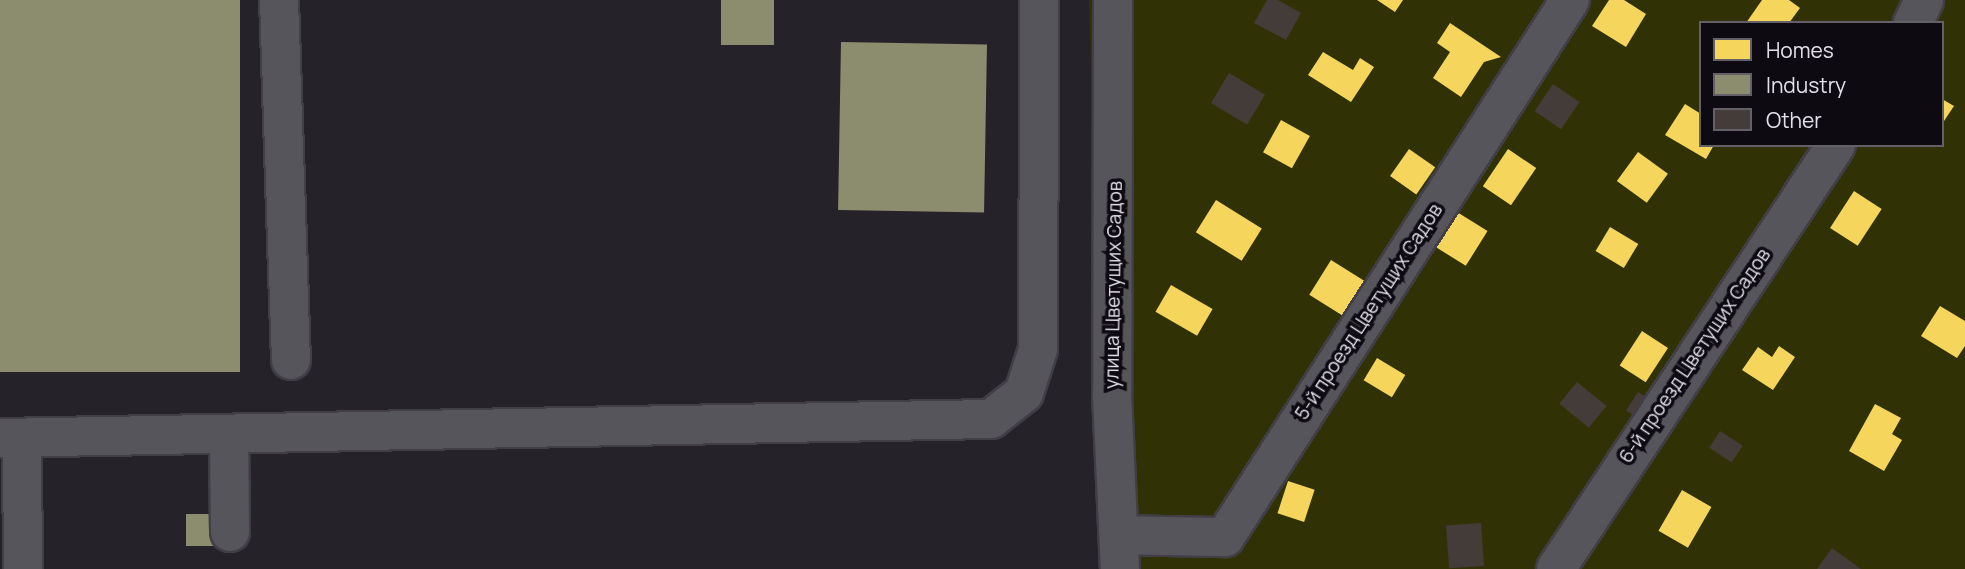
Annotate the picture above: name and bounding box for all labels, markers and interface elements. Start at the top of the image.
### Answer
legend [1699,21,1944,147]
text: Homes [1766,36,1834,64]
text: Industry [1766,71,1846,99]
text: Other [1766,106,1822,134]
street label: улица Цветущих Садов [1101,181,1127,389]
street label: 5-й проезд Цветущих Садов [1291,200,1447,424]
street label: 6-й проезд Цветущих Садов [1615,244,1775,468]

